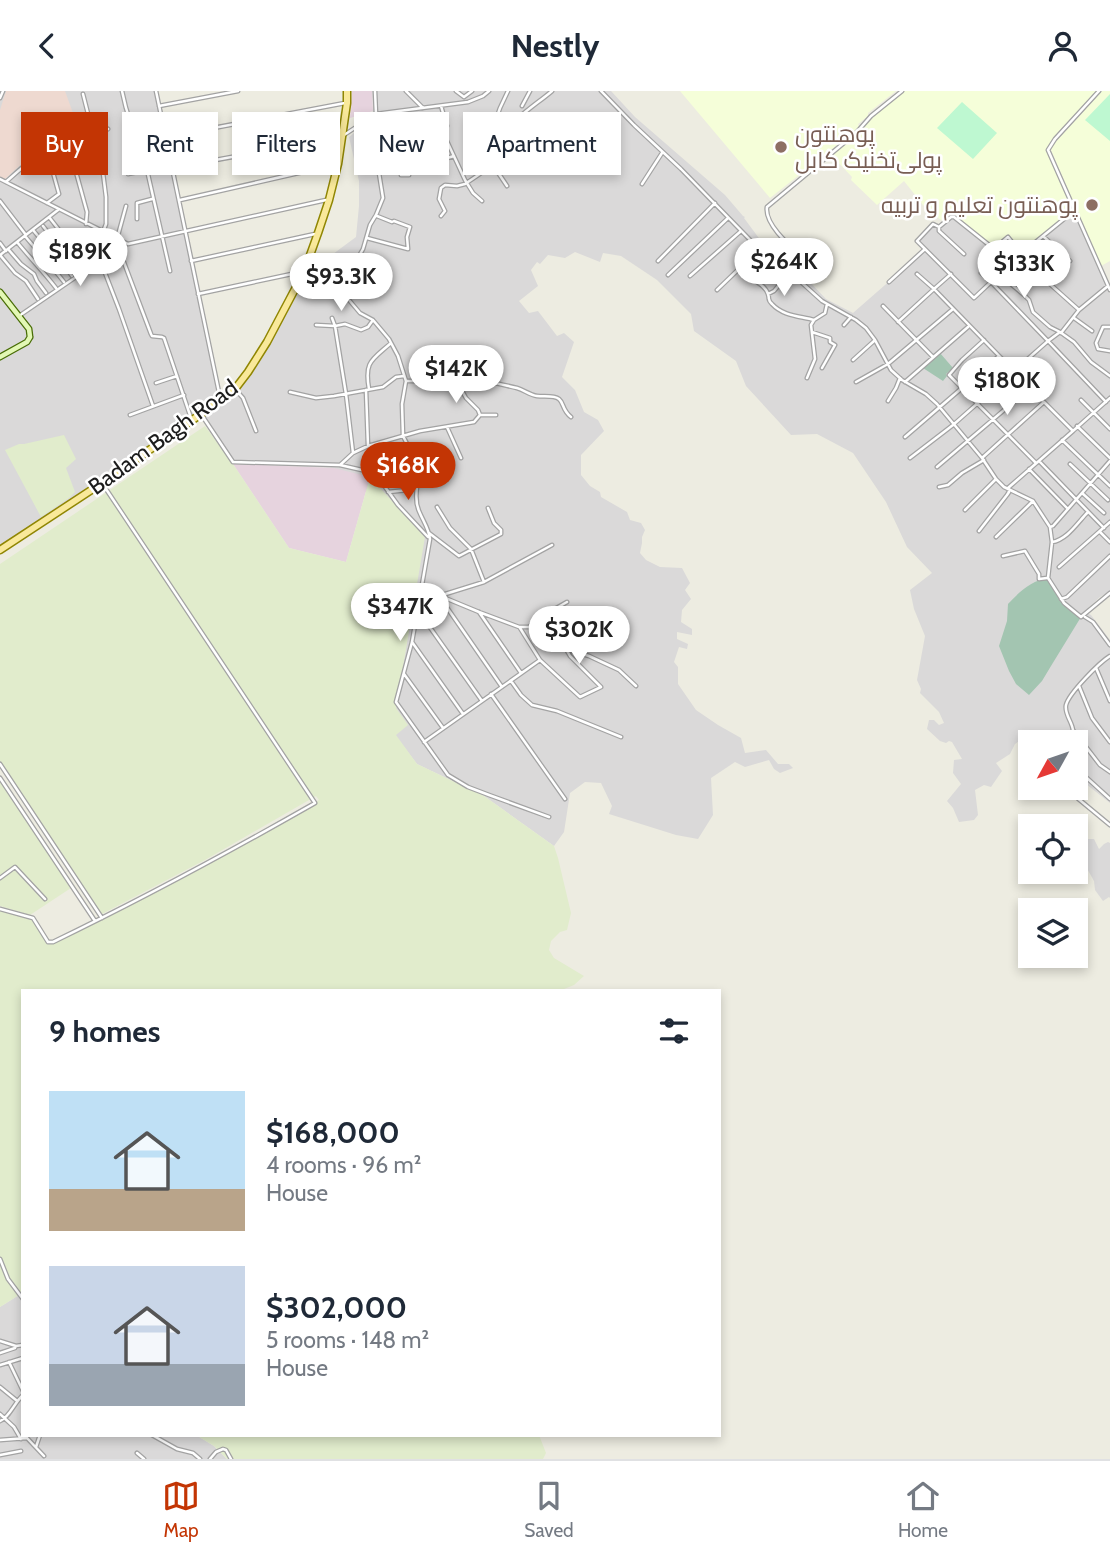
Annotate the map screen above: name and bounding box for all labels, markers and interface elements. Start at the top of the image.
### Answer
text: Nestly [511,26,599,65]
icon: back [28,27,66,65]
icon: person [1044,27,1082,65]
chip: Buy [21,112,108,175]
chip: Rent [122,112,218,175]
chip: Filters [232,112,340,175]
chip: New [354,112,449,175]
chip: Apartment [463,112,621,175]
place label: پوهنتون پولی‌تخنیک کابل [795,120,942,175]
marker: پوهنتون پولی‌تخنیک کابل [773,139,789,155]
place label: پوهنتون تعلیم و تربیه [881,191,1078,221]
marker: پوهنتون تعلیم و تربیه [1084,197,1100,213]
pin: $189K [31,229,129,288]
text: $189K [48,237,112,265]
pin: $264K [735,239,833,298]
pin: $133K [975,241,1073,300]
text: $264K [750,247,818,275]
text: $133K [993,249,1055,277]
pin: $93.3K [284,253,398,313]
text: $93.3K [306,262,376,290]
pin: $142K [407,345,505,405]
text: $142K [425,354,487,382]
pin: $180K [958,357,1056,417]
text: $180K [974,366,1040,394]
street label: Badam Bagh Road [83,373,243,501]
pin: $168K [359,443,457,502]
text: $168K [376,451,440,479]
pin: $347K [351,583,449,643]
text: $347K [367,592,433,620]
pin: $302K [530,607,628,666]
text: $302K [545,615,613,643]
north arrow [1018,730,1088,800]
map controls [1018,730,1088,968]
button: locate [1018,814,1088,884]
button: layers [1018,898,1088,968]
icon: filters [655,1012,693,1050]
text: 9 homes [49,1013,160,1050]
text: $168,000 [266,1114,400,1151]
icon: home [105,1119,189,1203]
text: 4 rooms · 96 m² [266,1151,421,1179]
text: House [266,1179,328,1207]
text: $302,000 [266,1289,407,1326]
icon: home [105,1294,189,1378]
text: 5 rooms · 148 m² [266,1326,429,1354]
text: House [266,1354,328,1382]
tab: Map [162,1477,200,1542]
tab: Saved [524,1477,574,1542]
tab: Home [898,1477,948,1542]

